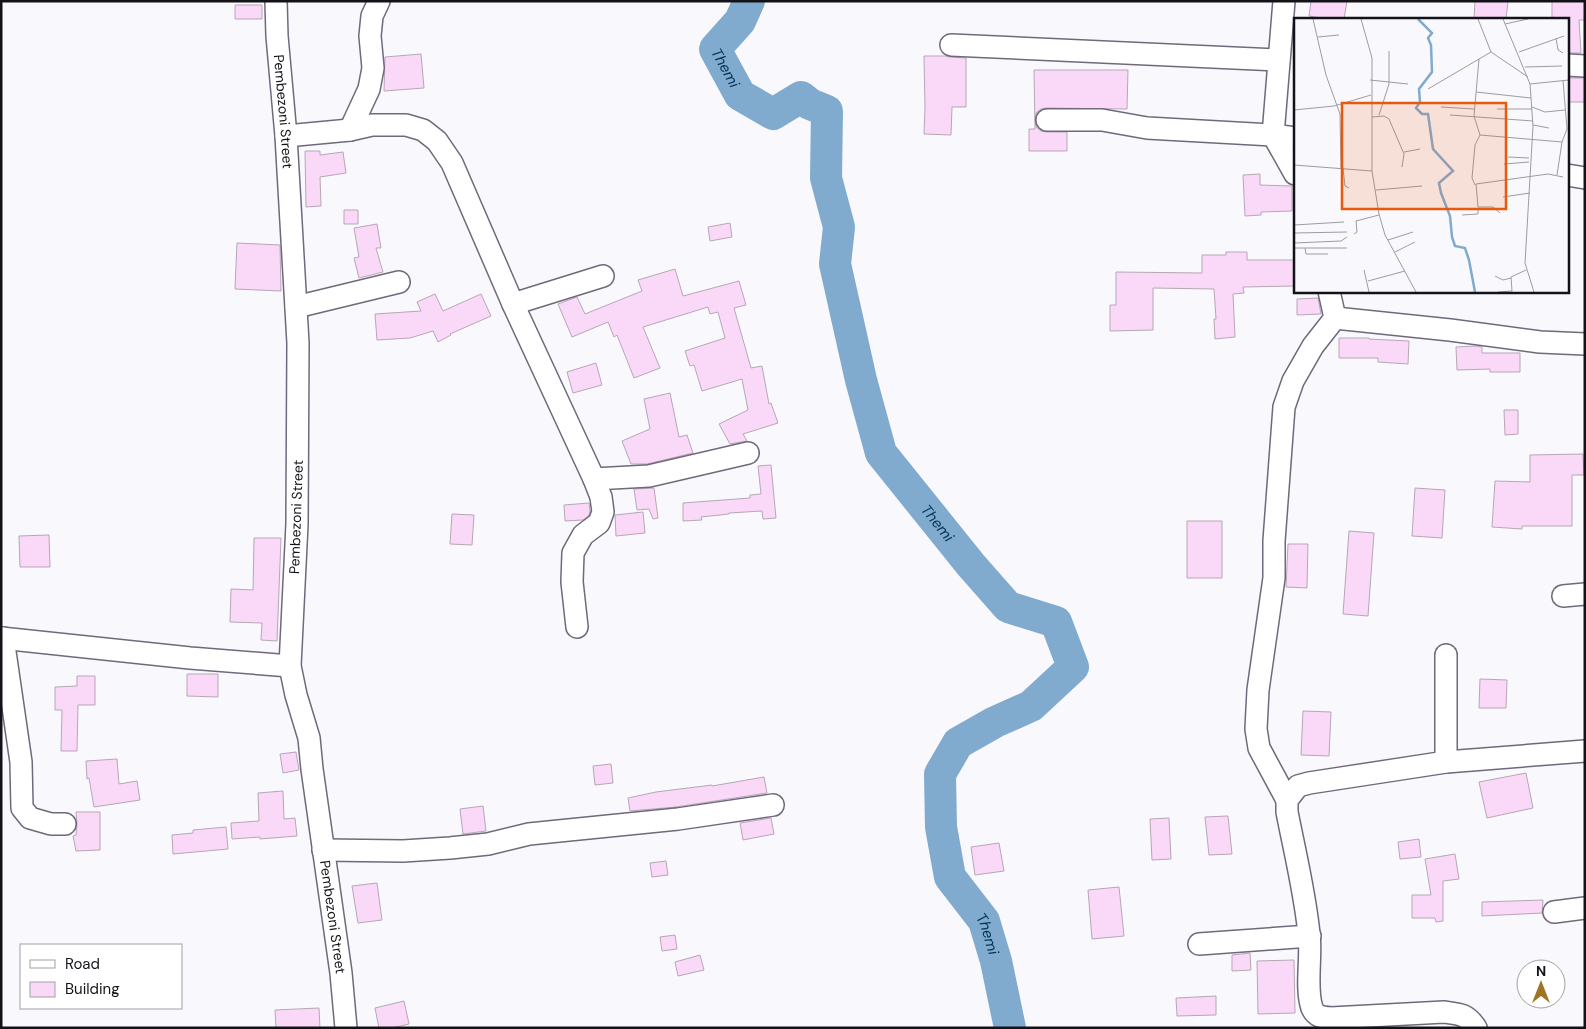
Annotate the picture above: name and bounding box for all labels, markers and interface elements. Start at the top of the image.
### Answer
inset map [1294,18,1568,292]
water label: Themi [706,44,744,92]
street label: Pembezoni Street [270,54,297,169]
street label: Pembezoni Street [285,460,307,574]
water label: Themi [916,500,959,546]
street label: Pembezoni Street [316,859,350,975]
water label: Themi [971,909,1004,958]
legend [20,944,182,1009]
text: Road [65,954,100,974]
north arrow [1516,959,1566,1009]
text: N [1536,962,1546,980]
text: Building [65,979,120,999]

